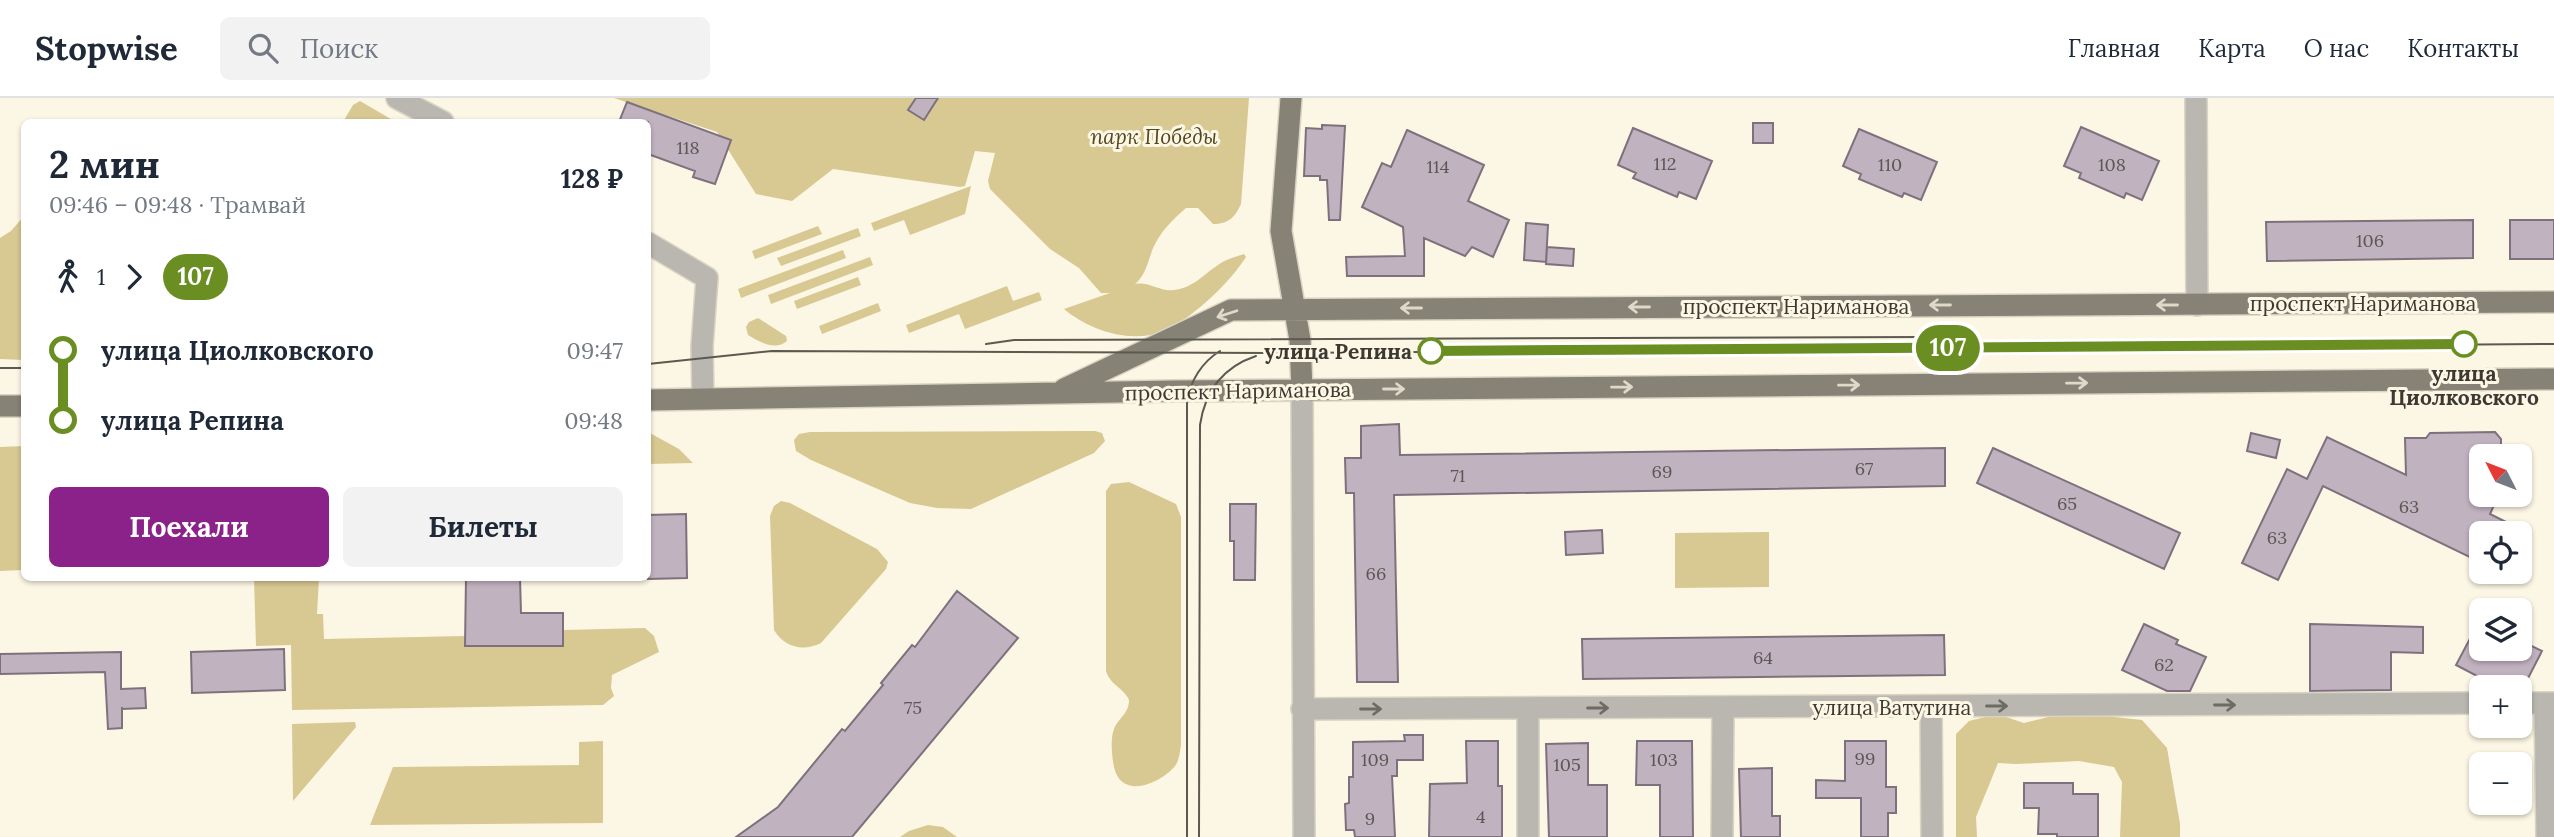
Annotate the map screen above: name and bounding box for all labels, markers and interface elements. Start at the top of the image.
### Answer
search box [220,17,710,80]
text: Stopwise [35,27,178,69]
icon: search [244,29,282,67]
text: Поиск [300,32,378,65]
text: Главная [2068,33,2160,64]
text: Карта [2198,33,2266,64]
text: О нас [2304,33,2369,64]
text: Контакты [2407,33,2519,64]
park label: парк Победы [1090,123,1218,150]
house number: 118 [676,136,700,159]
text: 2 мин [49,140,160,188]
house number: 112 [1654,152,1676,175]
house number: 110 [1878,153,1902,176]
house number: 108 [2098,153,2126,176]
house number: 114 [1427,155,1450,178]
text: 128 ₽ [561,162,623,195]
text: 09:46 – 09:48 · Трамвай [49,190,306,219]
house number: 106 [2356,229,2384,252]
icon: walk [49,258,87,296]
icon: forward [115,258,153,296]
text: 107 [177,261,214,292]
text: 1 [97,262,105,291]
street label: проспект Нариманова [2250,290,2476,317]
street label: проспект Нариманова [1683,293,1909,320]
one-way arrow [1929,298,1952,312]
one-way arrow [2156,298,2179,312]
one-way arrow [1628,300,1651,314]
one-way arrow [1400,301,1423,315]
one-way arrow [1217,308,1239,321]
line badge: 107 [1908,325,1988,371]
marker: улица Циолковского [2451,331,2477,357]
text: 107 [1930,332,1966,363]
text: улица Циолковского [101,334,374,367]
text: 09:47 [567,336,623,365]
place label: улица Репина [1264,338,1412,365]
marker: улица Репина [1418,338,1444,364]
place label: улица Циолковского [2389,360,2539,411]
street label: проспект Нариманова [1124,376,1352,406]
one-way arrow [2065,376,2088,390]
one-way arrow [1838,378,1861,392]
one-way arrow [1610,381,1633,394]
one-way arrow [1383,383,1406,396]
text: улица Репина [101,404,284,437]
text: 09:48 [564,406,623,435]
north arrow [2469,444,2532,508]
map controls [2469,444,2532,815]
house number: 67 [1855,457,1873,480]
house number: 69 [1652,460,1672,483]
house number: 71 [1451,464,1465,487]
button: Поехали [49,487,329,567]
button: Билеты [343,487,623,567]
house number: 65 [2057,492,2077,515]
house number: 63 [2399,495,2419,518]
button: locate [2469,521,2532,584]
house number: 63 [2267,526,2287,549]
house number: 66 [1366,562,1386,585]
button: layers [2469,598,2532,661]
house number: 64 [1753,646,1773,669]
house number: 62 [2154,653,2174,676]
button: + [2469,675,2532,738]
street label: улица Ватутина [1813,694,1972,721]
house number: 75 [904,696,922,719]
one-way arrow [2213,698,2236,712]
one-way arrow [1985,699,2008,713]
one-way arrow [1586,701,1609,715]
one-way arrow [1359,702,1382,716]
house number: 99 [1855,747,1875,770]
house number: 109 [1361,748,1389,771]
house number: 103 [1650,748,1678,771]
button: − [2469,752,2532,815]
house number: 105 [1553,753,1581,776]
house number: 4 [1476,805,1486,828]
house number: 9 [1365,807,1375,830]

